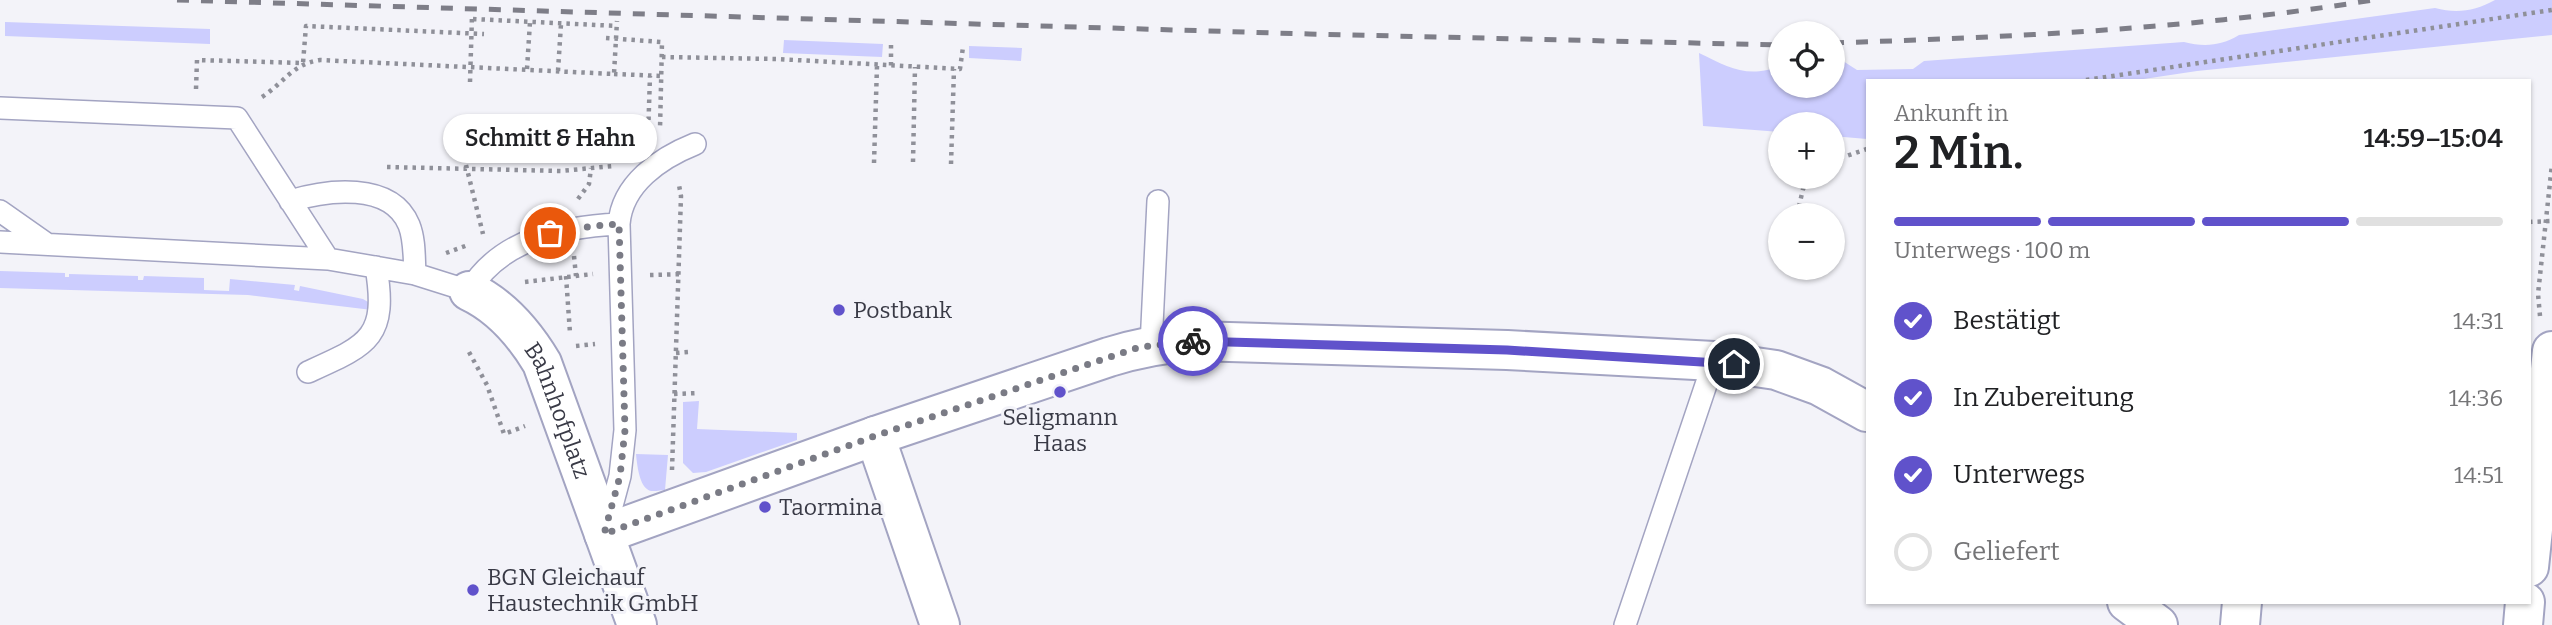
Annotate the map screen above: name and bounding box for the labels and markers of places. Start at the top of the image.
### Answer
callout: Schmitt & Hahn [443,114,657,163]
pin [520,203,580,263]
place label: Postbank [853,296,952,324]
marker: Postbank [831,302,847,318]
pin [1704,334,1764,394]
marker: Seligmann Haas [1052,384,1068,400]
place label: Seligmann Haas [1002,403,1118,457]
place label: Taormina [779,493,883,521]
marker: Taormina [757,499,773,515]
place label: BGN Gleichauf Haustechnik GmbH [487,563,699,617]
marker: BGN Gleichauf Haustechnik GmbH [465,582,481,598]

